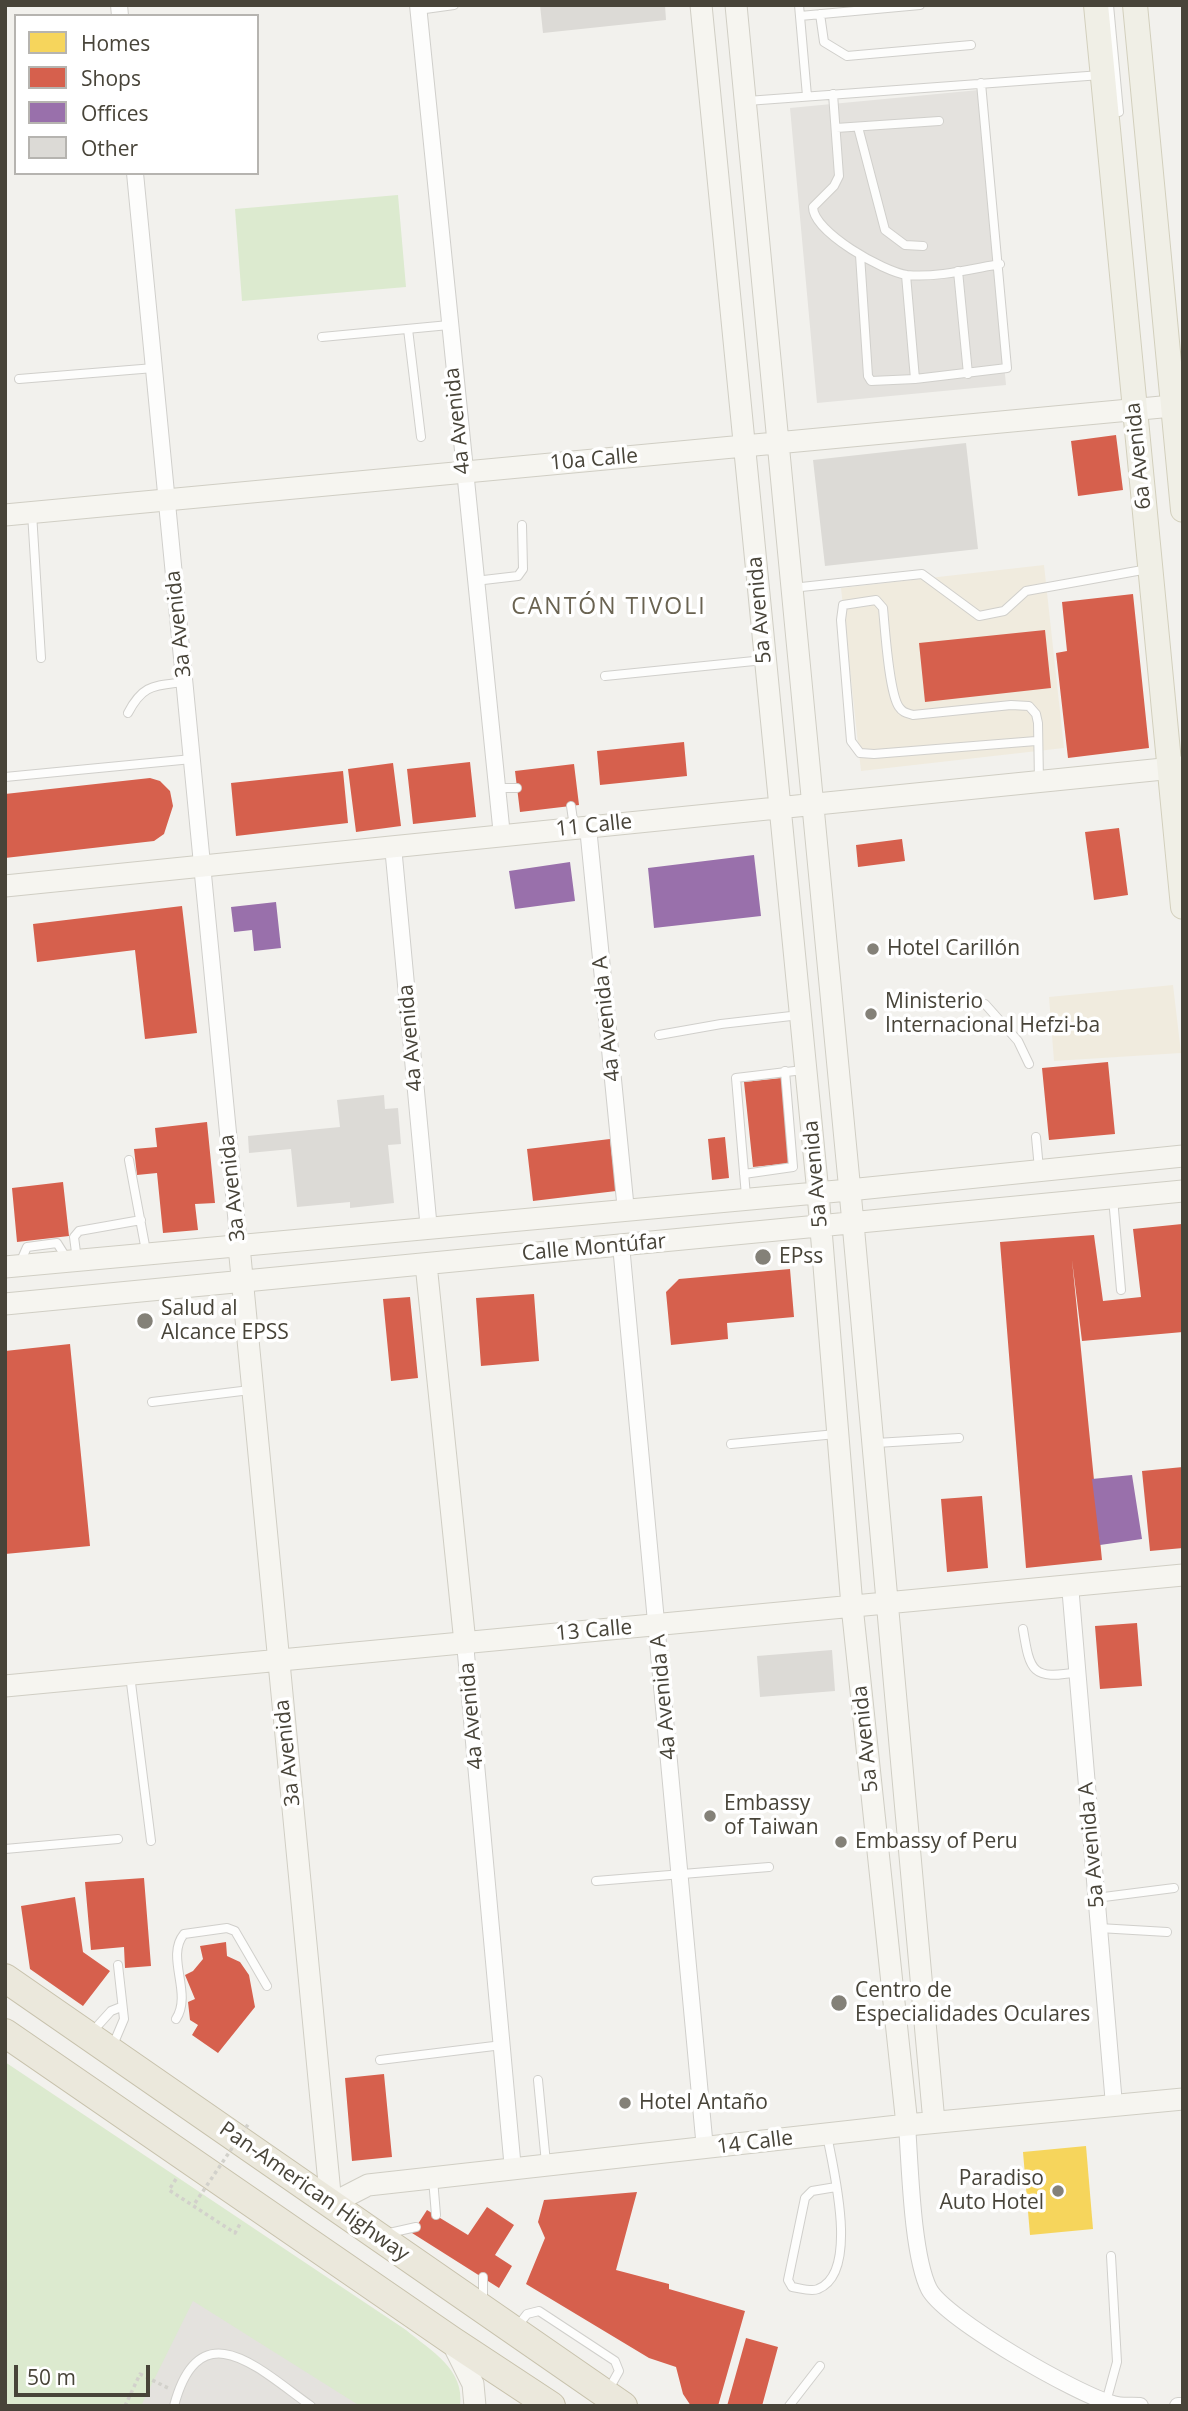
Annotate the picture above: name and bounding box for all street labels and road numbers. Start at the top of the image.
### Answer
street label: 4a Avenida [440,366,476,476]
street label: 6a Avenida [1121,401,1157,511]
street label: 10a Calle [549,444,639,476]
street label: 5a Avenida [743,555,777,665]
street label: 3a Avenida [161,569,197,679]
street label: 11 Calle [555,809,633,843]
street label: 4a Avenida A [588,955,626,1083]
street label: 4a Avenida [394,983,428,1093]
street label: 5a Avenida [799,1119,833,1229]
street label: 3a Avenida [215,1133,251,1243]
street label: Calle Montúfar [521,1229,667,1267]
street label: 13 Calle [555,1615,633,1647]
street label: 4a Avenida A [646,1633,682,1761]
street label: 4a Avenida [455,1661,489,1771]
street label: 5a Avenida [848,1684,884,1794]
street label: 3a Avenida [270,1698,306,1808]
street label: 5a Avenida A [1074,1781,1110,1909]
street label: Pan-American Highway [214,2117,414,2267]
street label: 14 Calle [715,2126,795,2160]

